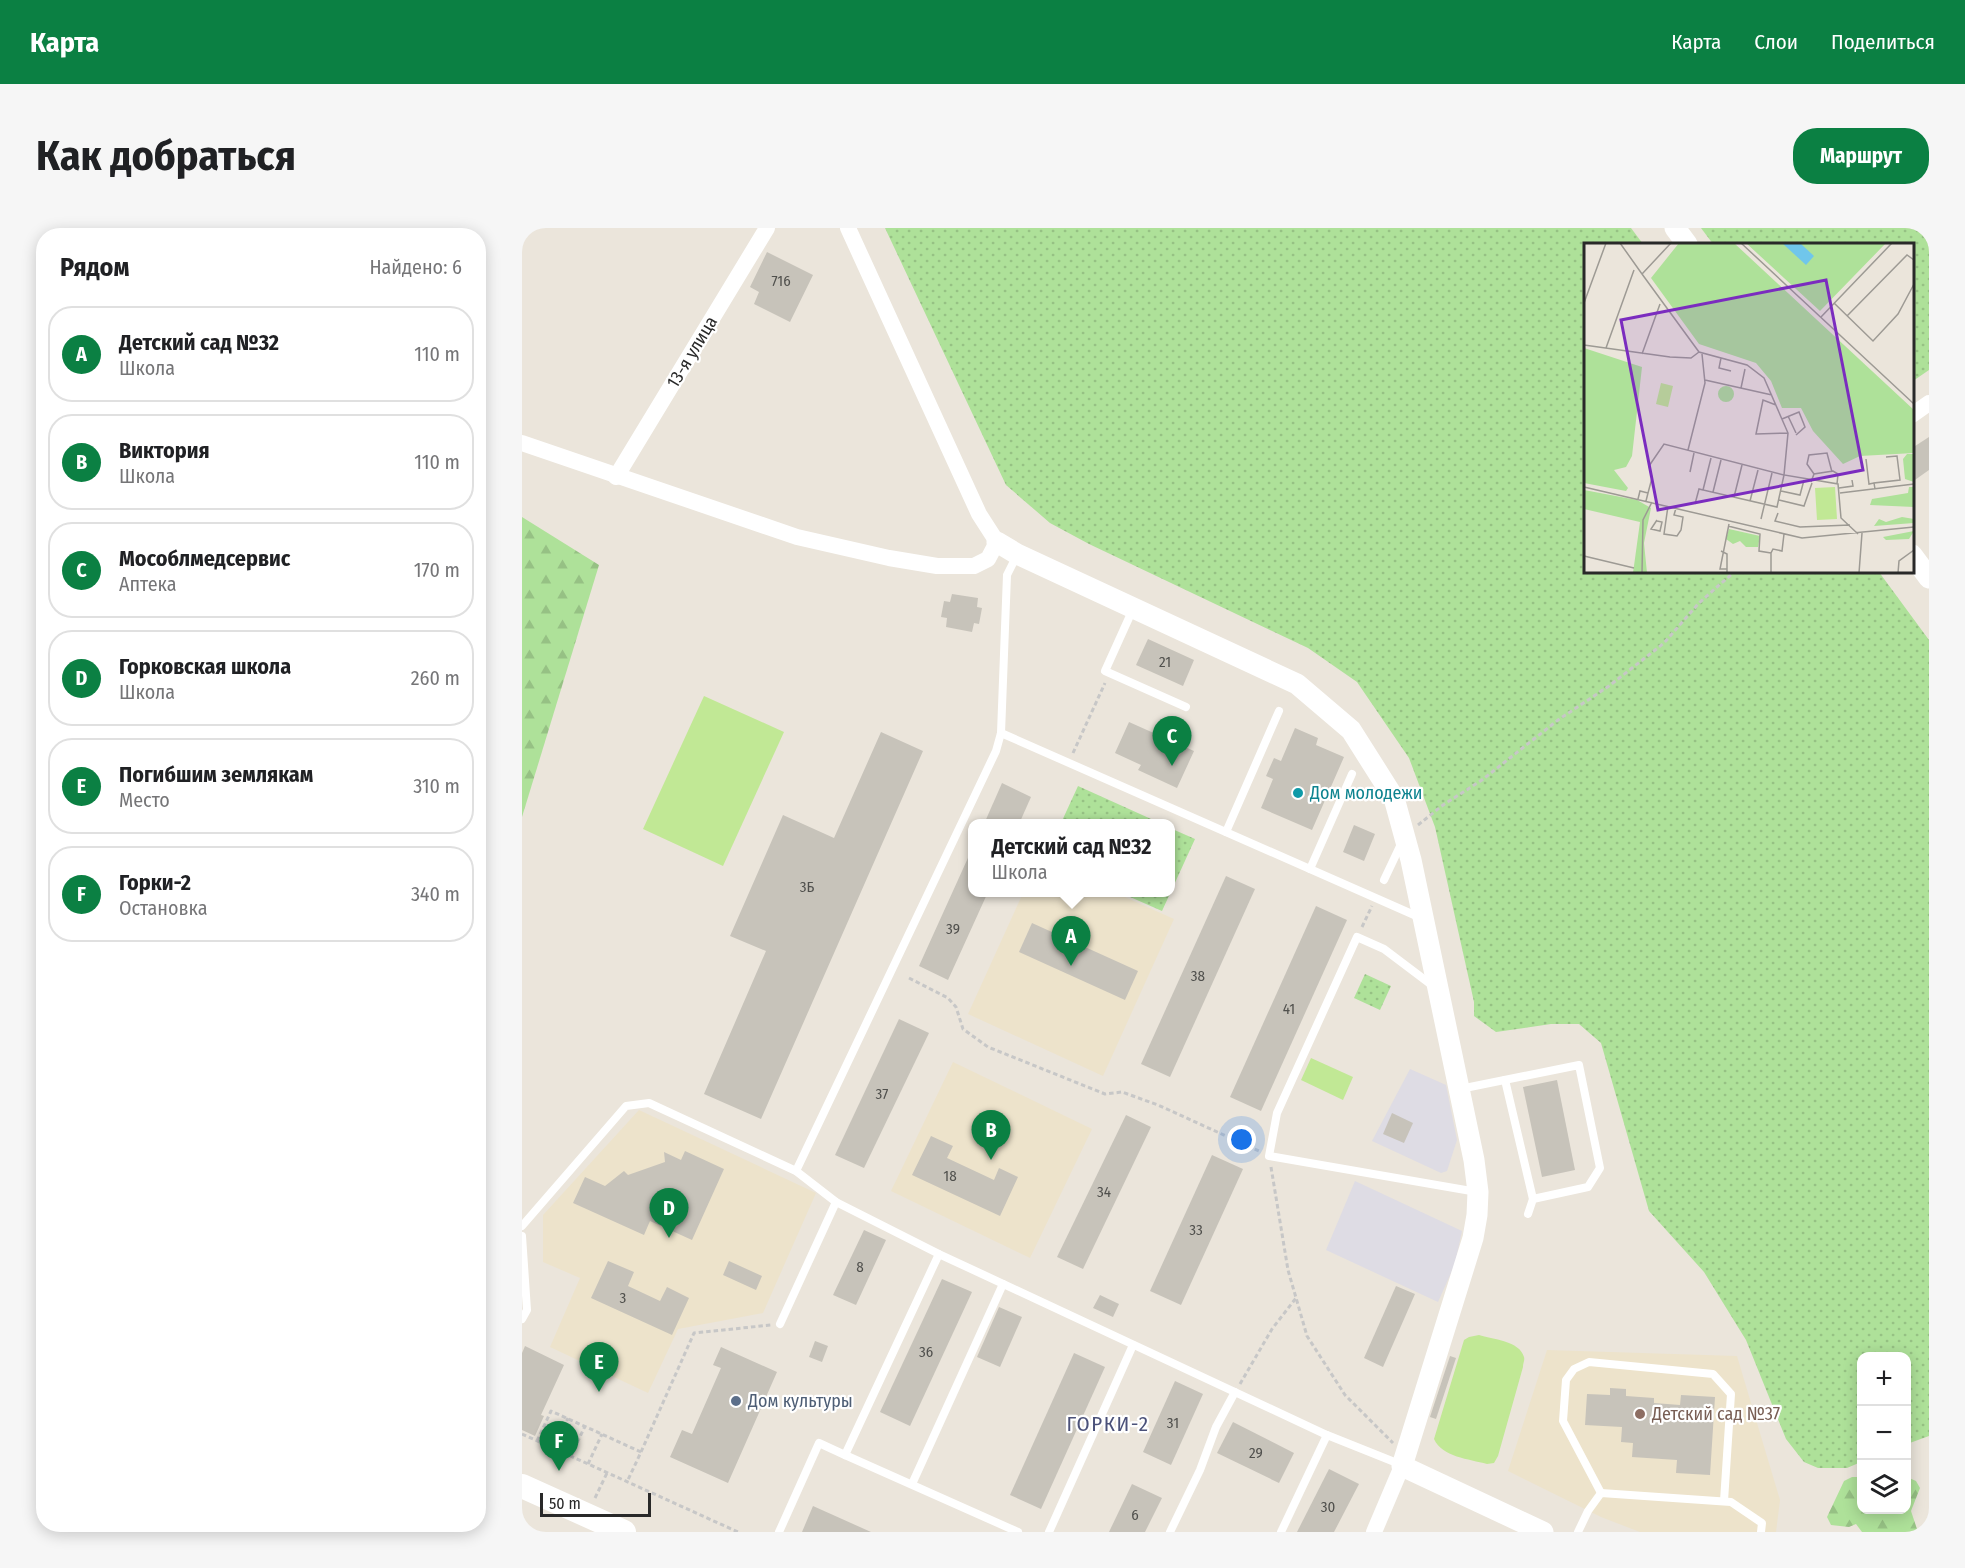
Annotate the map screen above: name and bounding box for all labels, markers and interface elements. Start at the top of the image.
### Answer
text: Карта [30,26,99,59]
text: Карта [1671,29,1721,55]
text: Слои [1754,29,1798,55]
text: Поделиться [1831,29,1935,55]
button: Маршрут [1793,128,1929,184]
text: Как добраться [36,131,296,181]
inset map [1584,243,1914,573]
text: Рядом [60,252,129,283]
text: Найдено: 6 [369,255,462,279]
house number: 716 [771,272,791,290]
street label: 13-я улица [662,312,722,392]
text: Детский сад №32 [119,329,279,356]
text: A [76,342,87,366]
text: 110 m [414,342,460,366]
text: Школа [119,356,175,380]
text: Виктория [119,437,210,464]
text: B [76,450,87,474]
text: 110 m [414,450,460,474]
text: Школа [119,464,175,488]
text: Мособлмедсервис [119,545,290,572]
text: C [76,558,87,582]
text: 170 m [414,558,460,582]
text: Аптека [119,572,177,596]
text: Горковская школа [119,653,291,680]
house number: 21 [1159,653,1171,671]
text: D [76,666,87,690]
text: 260 m [411,666,460,690]
text: Школа [119,680,175,704]
pin: C [1152,716,1192,766]
text: Погибшим землякам [119,761,313,788]
text: E [77,774,86,798]
text: 310 m [413,774,460,798]
place label: Дом молодежи [1309,782,1422,804]
marker: Дом молодежи [1291,786,1305,800]
text: Место [119,788,170,812]
popup [968,819,1175,897]
text: Детский сад №32 [991,833,1152,860]
text: Школа [991,860,1048,884]
text: Горки-2 [119,869,191,896]
house number: 3Б [800,878,814,896]
text: F [77,882,86,906]
text: 340 m [411,882,460,906]
text: Остановка [119,896,207,920]
pin: A [1052,916,1090,966]
house number: 39 [946,920,960,938]
house number: 38 [1191,967,1205,985]
house number: 41 [1283,1000,1295,1018]
house number: 37 [876,1085,888,1103]
pin: B [972,1110,1010,1160]
your location [1227,1125,1256,1154]
house number: 18 [943,1167,957,1185]
house number: 34 [1097,1183,1111,1201]
pin: D [650,1188,688,1238]
house number: 33 [1189,1221,1203,1239]
house number: 8 [856,1258,864,1276]
house number: 3 [620,1289,627,1307]
pin: E [580,1342,619,1392]
house number: 36 [919,1343,933,1361]
map controls [1857,1352,1911,1514]
button: + [1857,1352,1911,1406]
place label: Дом культуры [747,1390,853,1412]
marker: Дом культуры [729,1394,743,1408]
place label: Детский сад №37 [1651,1403,1780,1425]
button: − [1857,1406,1911,1460]
marker: Детский сад №37 [1633,1407,1647,1421]
district label: ГОРКИ-2 [1067,1411,1149,1437]
house number: 31 [1167,1414,1179,1432]
pin: F [540,1422,579,1471]
house number: 29 [1249,1444,1263,1462]
button: layers [1857,1460,1911,1514]
scale bar [540,1490,651,1518]
text: 50 m [549,1494,581,1513]
house number: 30 [1321,1498,1335,1516]
house number: 6 [1131,1506,1139,1524]

